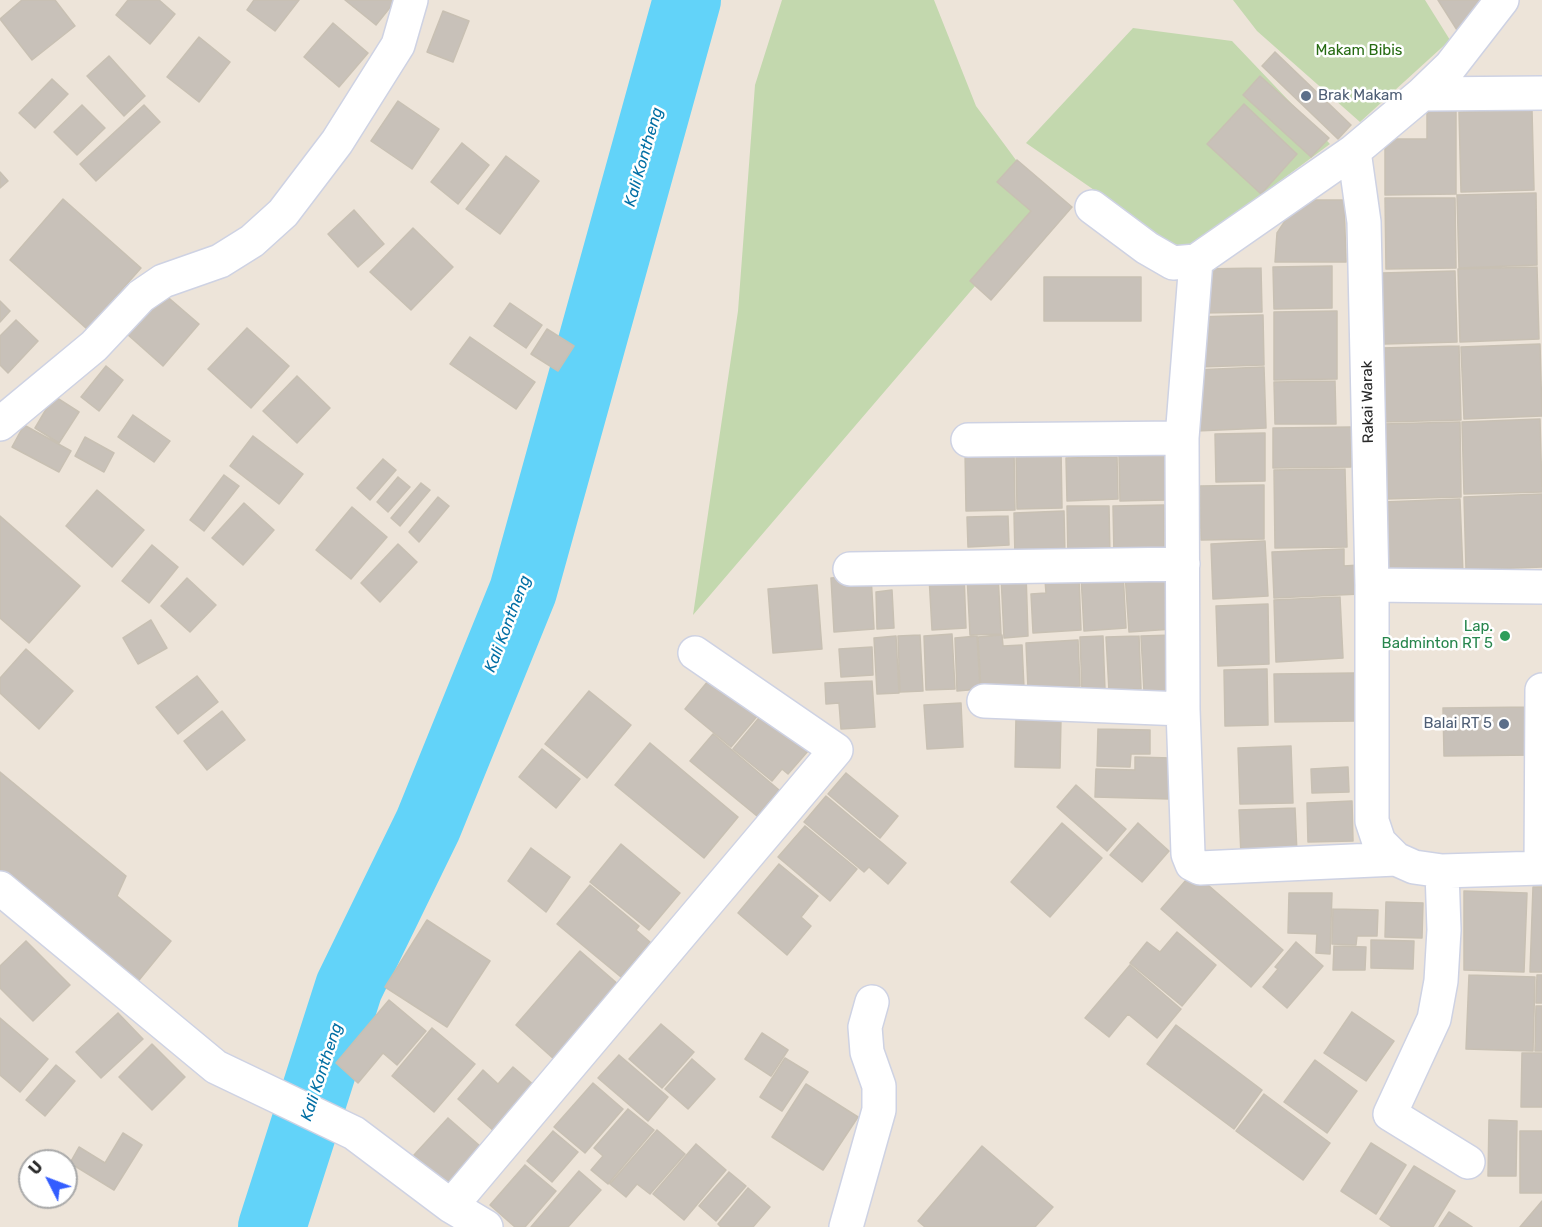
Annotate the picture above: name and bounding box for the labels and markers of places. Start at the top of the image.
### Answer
place label: Brak Makam [1318,87,1403,105]
marker: Brak Makam [1299,89,1313,103]
place label: Lap. Badminton RT 5 [1382,618,1493,653]
marker: Lap. Badminton RT 5 [1498,629,1512,643]
place label: Balai RT 5 [1424,715,1492,733]
marker: Balai RT 5 [1497,717,1511,731]

